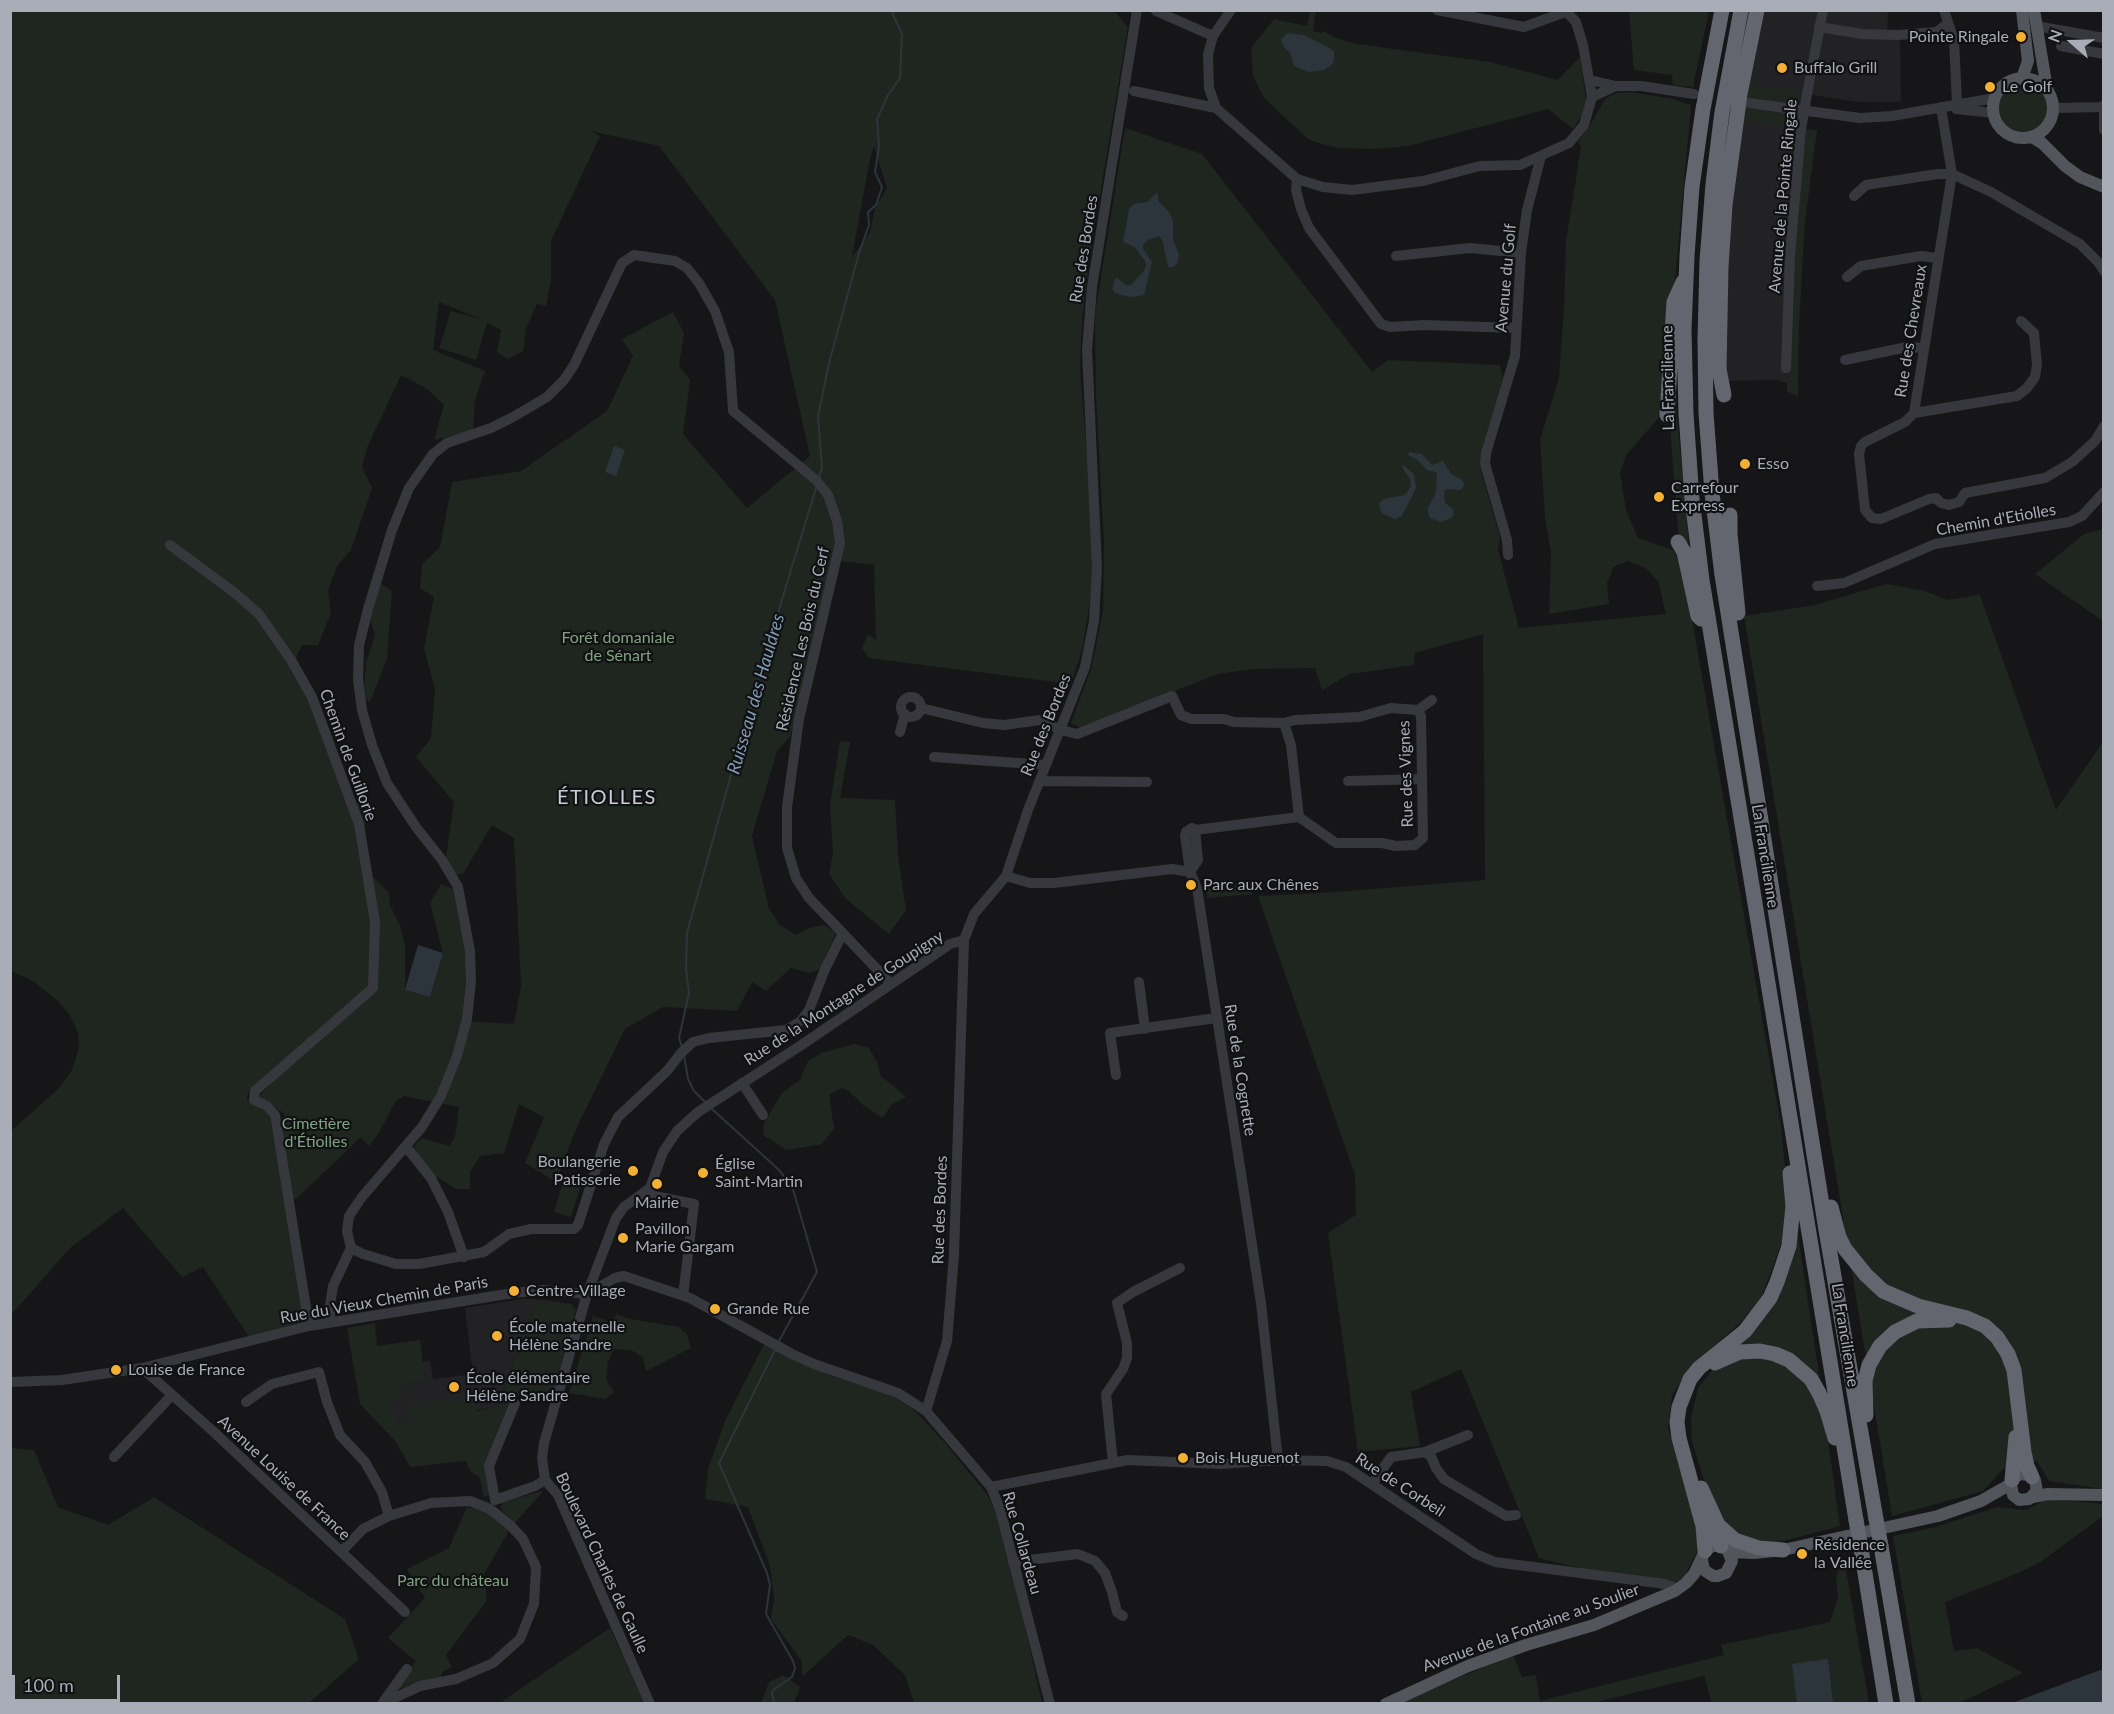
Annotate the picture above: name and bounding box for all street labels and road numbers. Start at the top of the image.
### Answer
street label: Avenue de la Pointe Ringale [1765,98,1801,294]
street label: Rue des Bordes [1066,194,1102,304]
street label: Avenue du Golf [1492,223,1520,333]
street label: Rue des Chevreaux [1891,263,1931,399]
street label: La Francilienne [1657,325,1679,431]
street label: Chemin d'Etiolles [1935,500,2057,540]
street label: Résidence Les Bois du Cerf [772,545,834,733]
street label: Rue des Bordes [1017,671,1075,779]
street label: Chemin de Guillorie [315,687,381,823]
street label: Rue des Vignes [1395,720,1417,828]
street label: La Francilienne [1747,803,1783,909]
street label: Rue de la Montagne de Goupigny [741,926,947,1070]
street label: Rue de la Cognette [1220,1003,1260,1137]
street label: Rue des Bordes [929,1155,951,1265]
street label: Rue du Vieux Chemin de Paris [279,1272,489,1328]
street label: La Francilienne [1827,1282,1863,1388]
street label: Avenue Louise de France [214,1412,354,1544]
street label: Rue de Corbeil [1352,1449,1448,1521]
street label: Boulevard Charles de Gaulle [552,1469,652,1657]
street label: Rue Collardeau [998,1489,1046,1597]
street label: Avenue de la Fontaine au Soulier [1420,1580,1642,1676]

